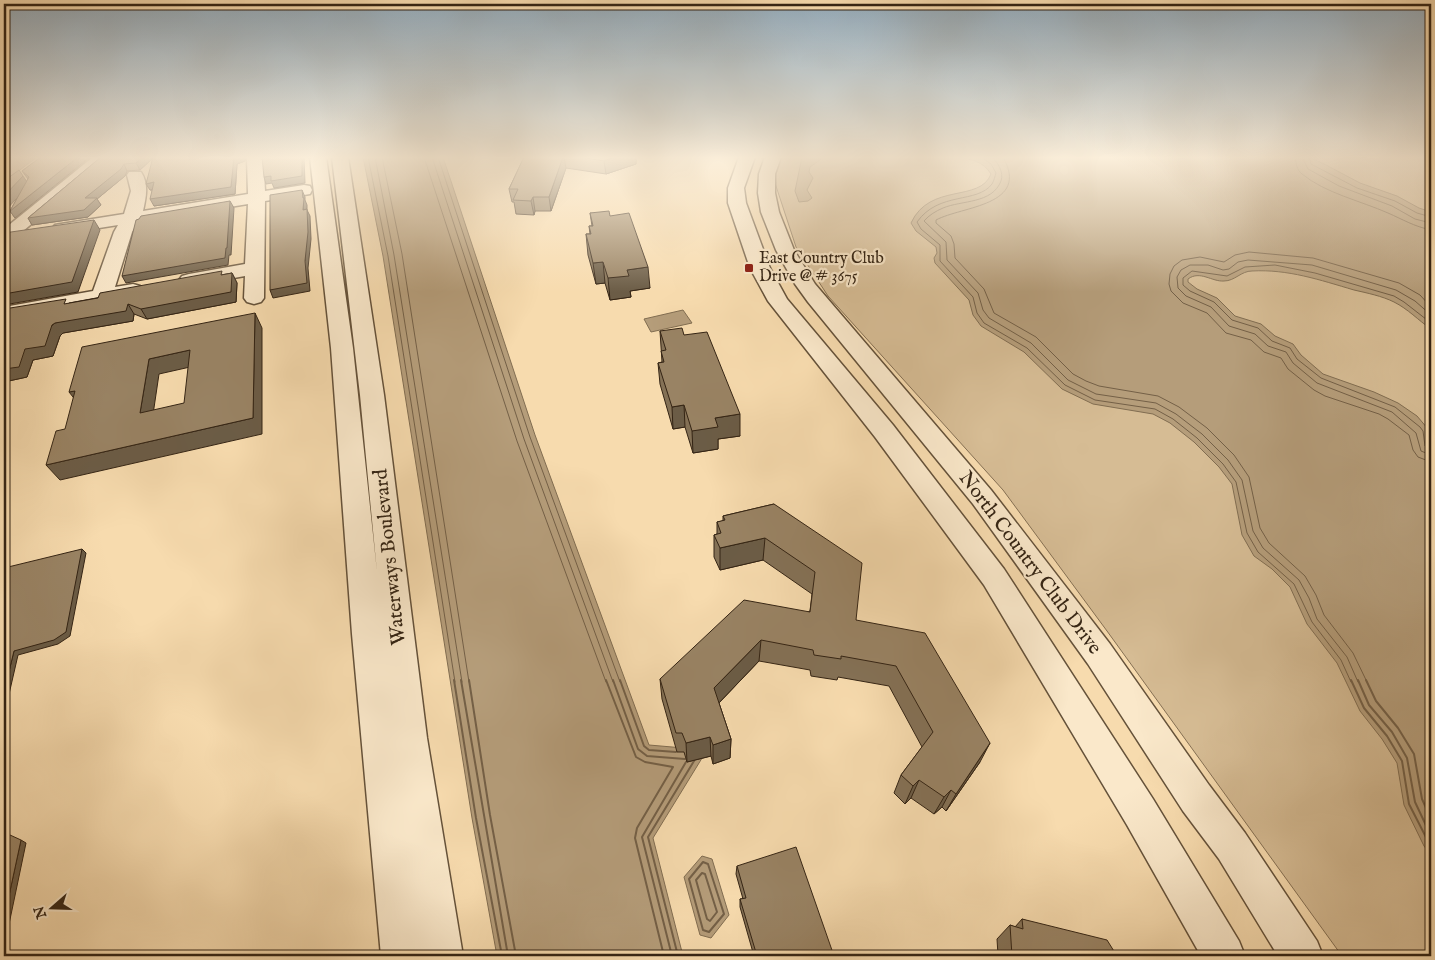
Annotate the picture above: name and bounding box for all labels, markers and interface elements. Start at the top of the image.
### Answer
place label: East Country Club Drive @ # 3675 [759,249,884,287]
marker: East Country Club Drive @ # 3675 [743,262,755,274]
street label: Waterways Boulevard [368,467,412,646]
street label: North Country Club Drive [953,467,1107,659]
north arrow [28,882,78,932]
text: N [30,903,52,922]

